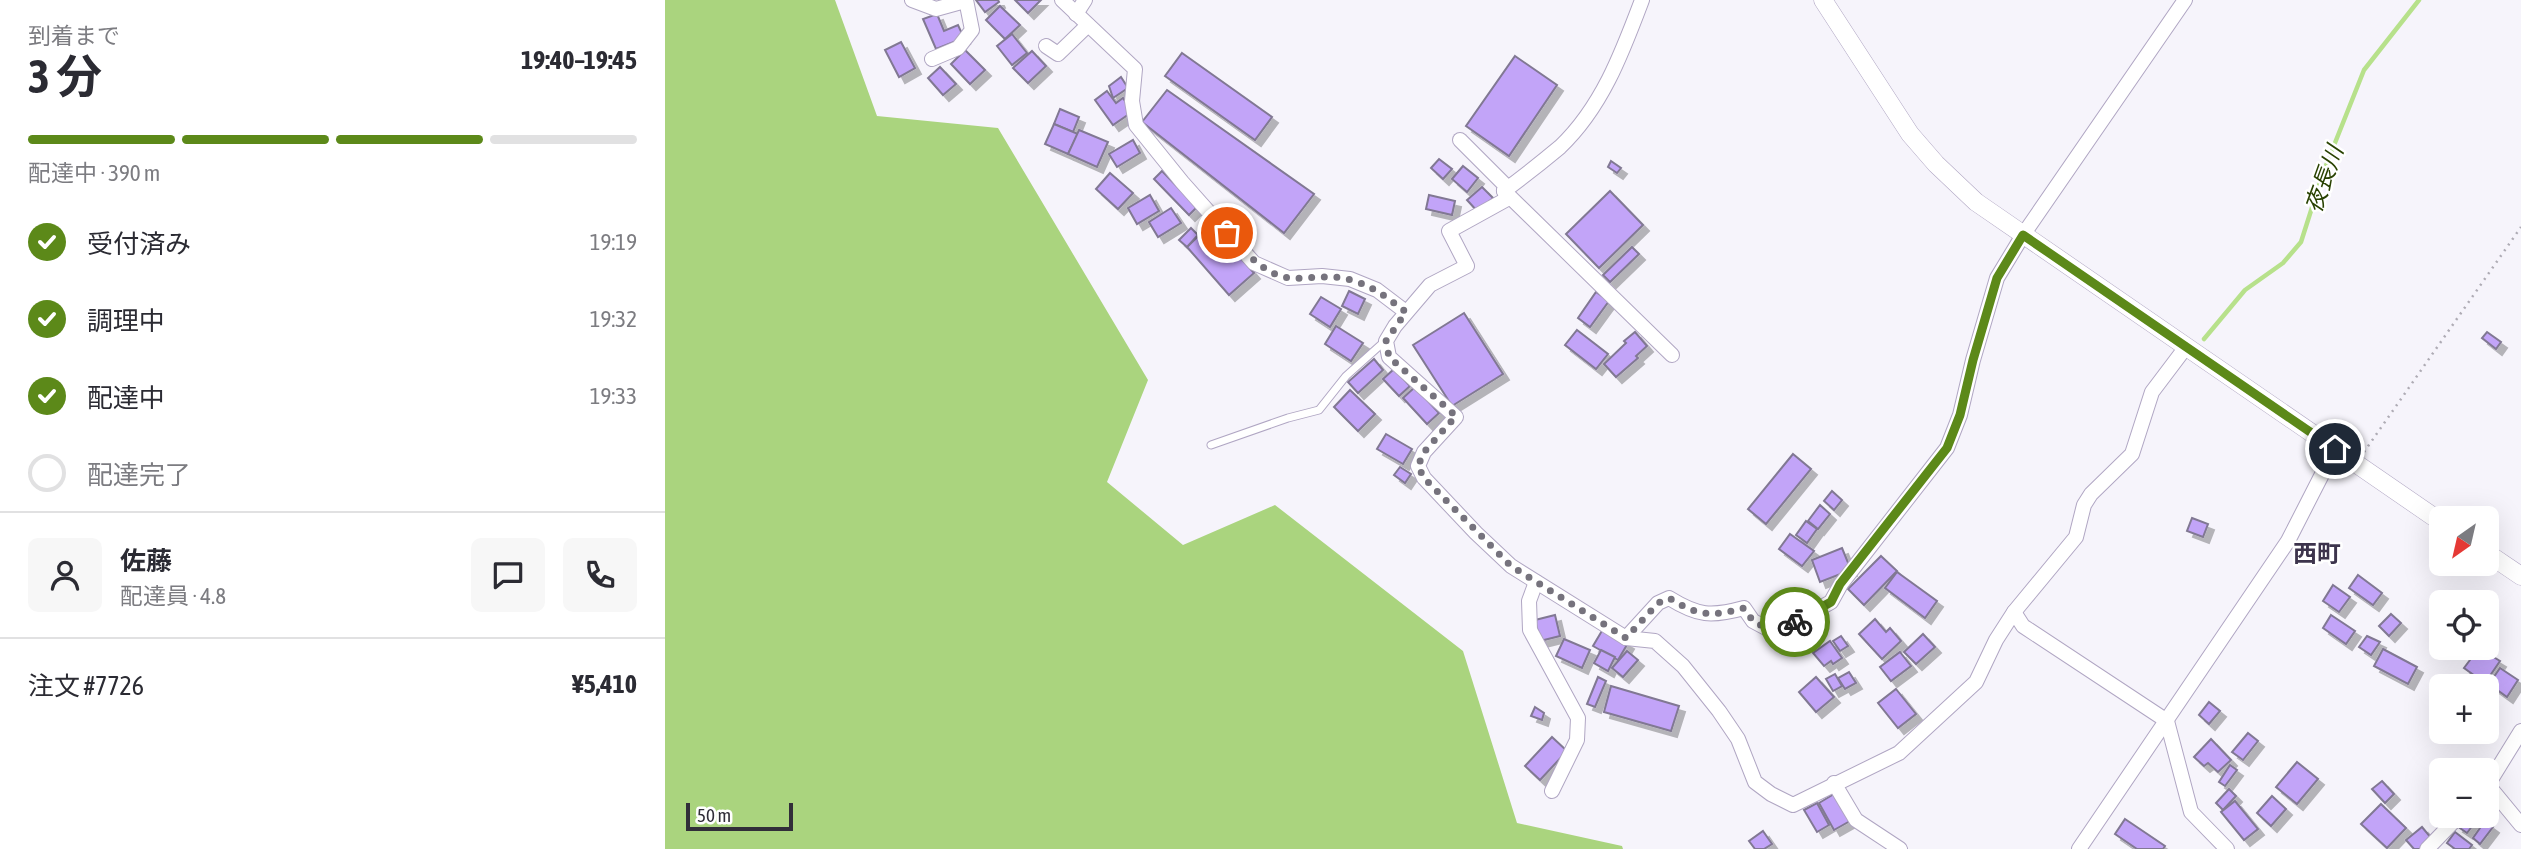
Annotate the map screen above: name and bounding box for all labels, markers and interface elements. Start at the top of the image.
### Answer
text: 到着まで [28,23,120,49]
text: 19:40–19:45 [521,45,637,75]
text: 3 分 [28,50,102,103]
water label: 夜長川 [2300,139,2349,216]
text: 配達中 · 390 m [28,160,160,186]
pin [1197,203,1257,263]
icon: bag [1208,214,1246,252]
icon: check [28,223,66,261]
text: 受付済み [87,229,191,259]
text: 19:19 [590,229,637,255]
icon: check [28,300,66,338]
text: 調理中 [87,306,165,336]
text: 19:32 [590,306,637,332]
icon: check [28,377,66,415]
text: 配達中 [87,383,165,413]
text: 19:33 [590,383,637,409]
pin [2305,419,2365,479]
icon: home [2316,430,2354,468]
text: 配達完了 [87,460,191,490]
north arrow [2429,506,2499,576]
map controls [2429,506,2499,828]
button: person [28,538,102,612]
button: chat [471,538,545,612]
button: phone [563,538,637,612]
district label: 西町 [2293,540,2341,567]
text: 佐藤 [120,546,172,576]
text: 配達員 · 4.8 [120,583,226,609]
courier [1760,587,1830,657]
button: locate [2429,590,2499,660]
icon: bike [1776,603,1814,641]
text: ¥5,410 [572,669,637,699]
text: 注文 #7726 [28,671,144,701]
button: + [2429,674,2499,744]
button: − [2429,758,2499,828]
scale bar [686,800,793,832]
text: 50 m [697,804,731,826]

